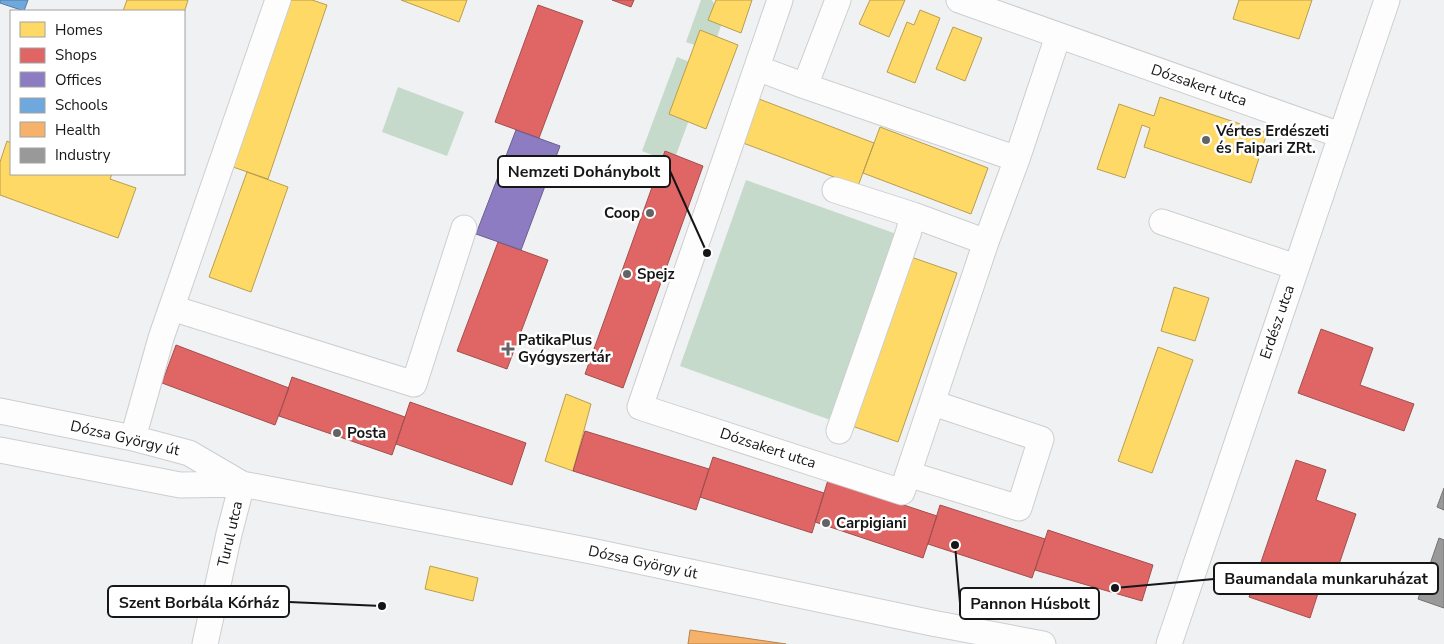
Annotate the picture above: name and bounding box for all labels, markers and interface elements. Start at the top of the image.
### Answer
legend [10,10,185,175]
text: Homes [55,20,103,40]
text: Shops [55,45,97,65]
street label: Dózsakert utca [1148,59,1250,111]
text: Offices [55,70,102,90]
text: Schools [55,95,108,115]
text: Health [55,120,100,140]
place label: Vértes Erdészeti és Faipari ZRt. [1215,121,1329,158]
marker: Vértes Erdészeti és Faipari ZRt. [1200,134,1212,146]
text: Industry [55,145,111,165]
callout: Nemzeti Dohánybolt [498,156,670,187]
text: Nemzeti Dohánybolt [508,161,661,183]
place label: Coop [604,203,640,223]
marker: Coop [644,207,656,219]
place label: Spejz [637,264,675,284]
marker: Spejz [621,268,633,280]
street label: Erdész utca [1255,282,1299,362]
place label: PatikaPlus Gyógyszertár [518,330,611,367]
marker: PatikaPlus Gyógyszertár [502,343,514,355]
street label: Dózsa György út [68,416,182,460]
place label: Posta [347,423,386,443]
street label: Dózsakert utca [717,423,819,473]
marker: Posta [331,427,343,439]
street label: Turul utca [213,499,247,569]
place label: Carpigiani [836,513,907,533]
marker: Carpigiani [820,517,832,529]
street label: Dózsa György út [586,541,700,584]
callout: Baumandala munkaruházat [1214,563,1438,594]
text: Baumandala munkaruházat [1224,568,1429,590]
callout: Szent Borbála Kórház [108,586,289,617]
callout: Pannon Húsbolt [960,588,1099,619]
text: Szent Borbála Kórház [119,592,280,614]
text: Pannon Húsbolt [970,593,1091,615]

